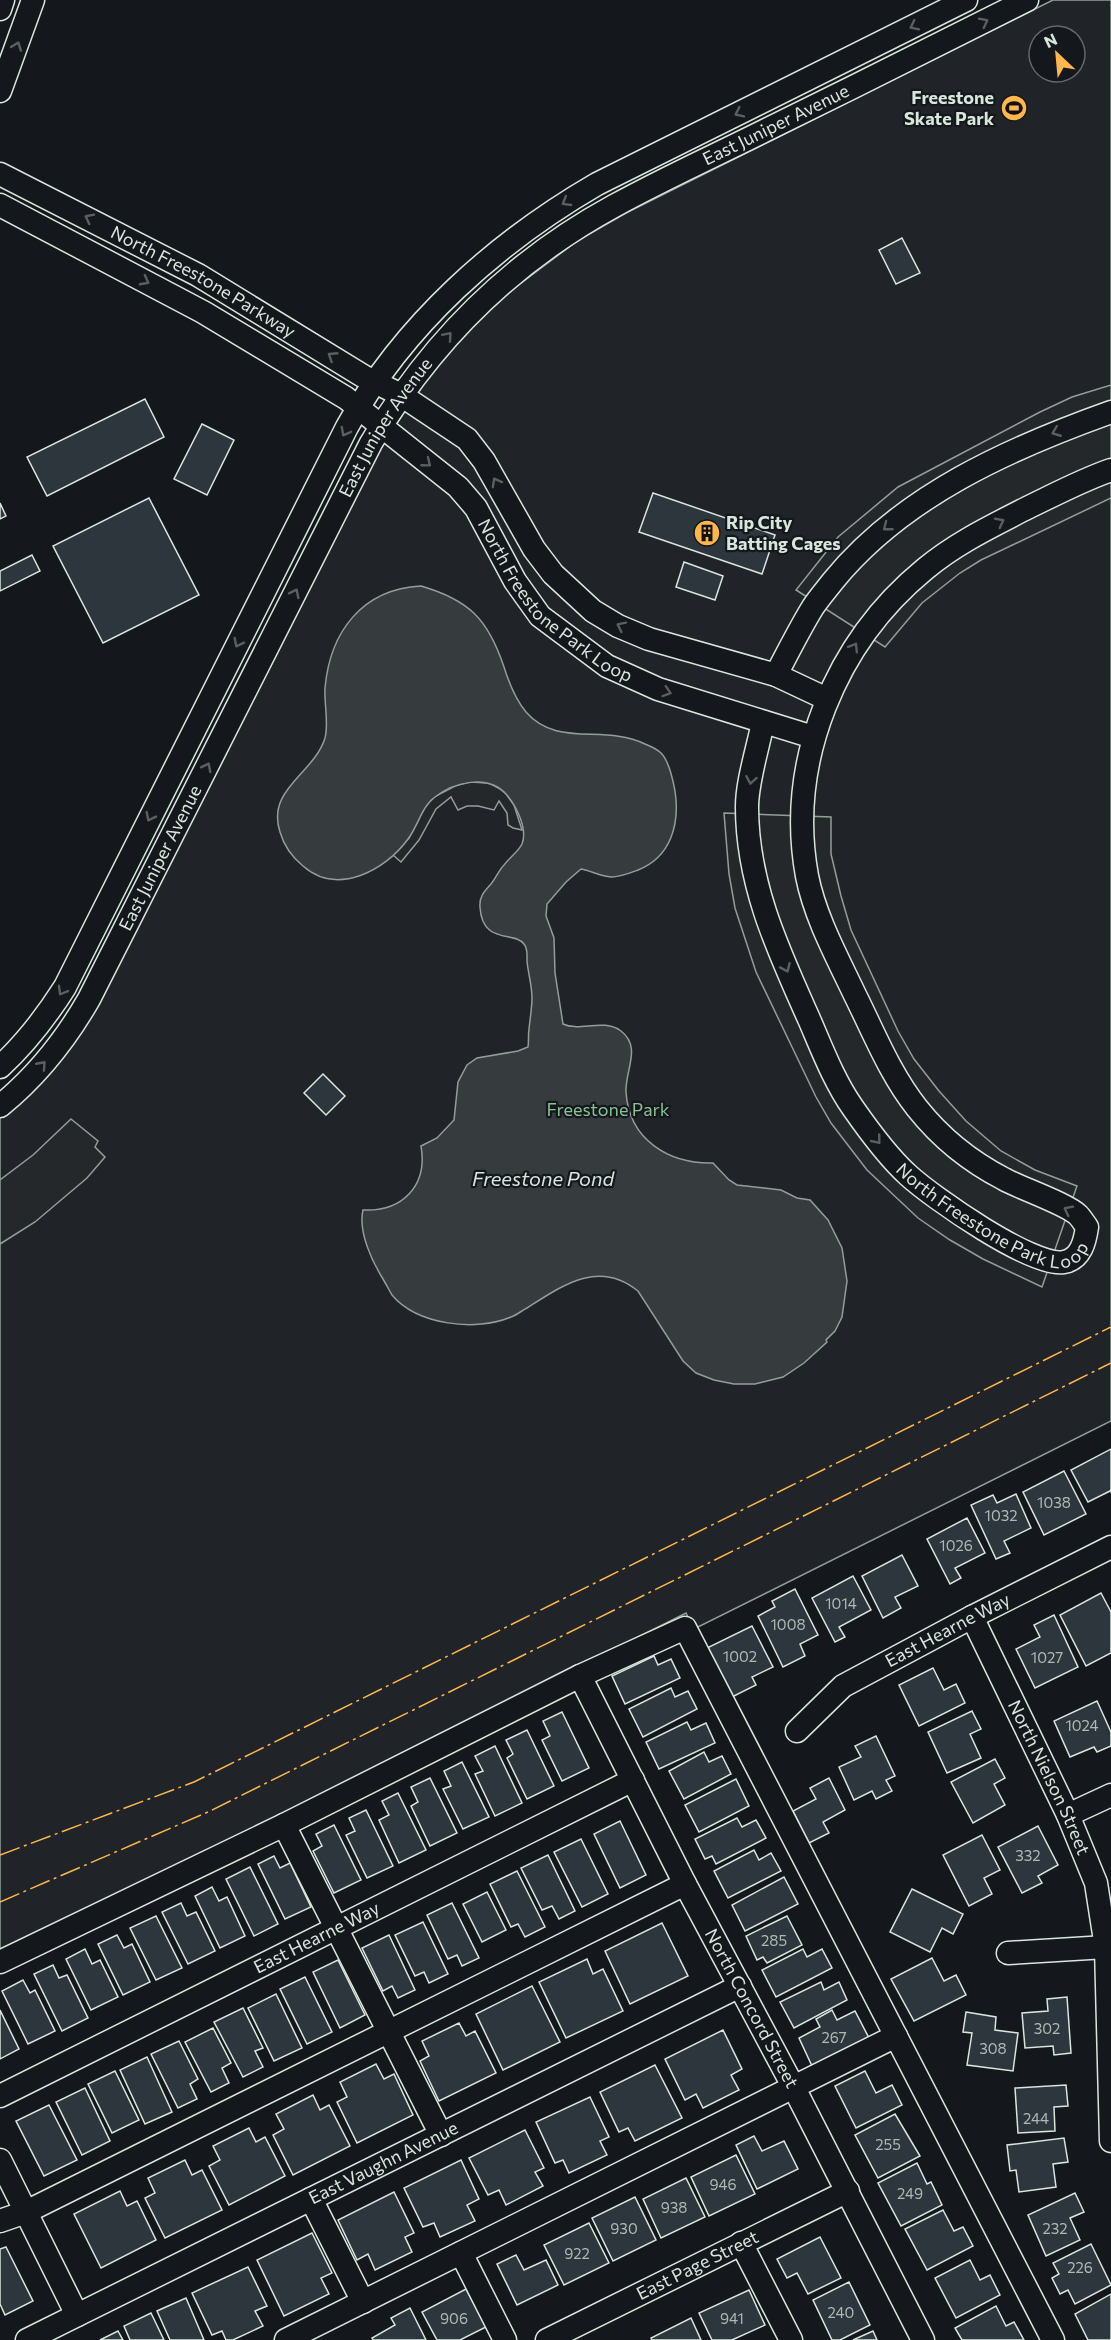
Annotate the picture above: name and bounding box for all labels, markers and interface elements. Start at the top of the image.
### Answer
one-way arrow [978,17,989,29]
one-way arrow [909,19,920,30]
north arrow [1027,24,1087,84]
text: N [1041,29,1060,51]
one-way arrow [9,41,22,51]
street label: East Juniper Avenue [699,79,852,169]
place label: Freestone Skate Park [904,86,995,129]
sports icon: Freestone Skate Park [999,93,1029,123]
one-way arrow [735,106,745,117]
one-way arrow [562,195,572,207]
one-way arrow [85,214,96,226]
street label: North Freestone Parkway [107,220,300,342]
one-way arrow [139,274,149,285]
one-way arrow [441,332,452,343]
one-way arrow [328,352,339,363]
street label: East Juniper Avenue [333,353,436,501]
one-way arrow [341,425,352,436]
one-way arrow [1051,425,1062,437]
one-way arrow [420,456,431,467]
one-way arrow [492,477,503,488]
place label: Rip City Batting Cages [726,511,841,554]
street label: North Freestone Park Loop [474,515,636,686]
building icon: Rip City Batting Cages [692,518,722,548]
one-way arrow [994,518,1004,529]
one-way arrow [882,520,893,531]
one-way arrow [288,588,299,599]
one-way arrow [616,622,627,634]
one-way arrow [233,637,245,648]
one-way arrow [847,643,858,654]
one-way arrow [661,685,672,697]
one-way arrow [200,762,212,773]
one-way arrow [745,774,758,784]
street label: East Juniper Avenue [114,781,206,934]
one-way arrow [146,811,157,822]
one-way arrow [779,962,791,973]
one-way arrow [57,985,69,995]
one-way arrow [35,1061,46,1072]
park label: Freestone Park [547,1098,670,1120]
one-way arrow [869,1133,880,1144]
street label: North Freestone Park Loop [892,1158,1093,1273]
water label: Freestone Pond [472,1166,615,1190]
one-way arrow [1064,1205,1075,1217]
house number: 1038 [1037,1493,1071,1511]
house number: 1032 [985,1506,1018,1524]
house number: 1026 [939,1536,973,1554]
street label: East Hearne Way [881,1588,1013,1671]
house number: 1014 [825,1594,857,1612]
house number: 1008 [770,1615,806,1633]
house number: 1002 [723,1647,757,1665]
house number: 1027 [1031,1648,1063,1666]
street label: North Nielson Street [1004,1696,1095,1858]
house number: 1024 [1065,1716,1099,1734]
house number: 332 [1015,1846,1041,1864]
street label: East Hearne Way [250,1896,383,1978]
street label: North Concord Street [701,1924,804,2091]
house number: 285 [761,1931,787,1949]
house number: 302 [1034,2019,1060,2037]
house number: 267 [821,2028,847,2046]
house number: 308 [979,2039,1007,2057]
house number: 244 [1023,2109,1049,2127]
street label: East Vaughn Avenue [305,2116,461,2208]
house number: 255 [875,2135,901,2153]
house number: 946 [709,2175,737,2193]
house number: 249 [897,2184,923,2202]
house number: 938 [661,2198,687,2216]
house number: 930 [610,2219,638,2237]
house number: 232 [1042,2219,1068,2237]
street label: East Page Street [633,2225,762,2304]
house number: 922 [564,2244,590,2262]
house number: 226 [1067,2258,1093,2276]
house number: 240 [828,2303,854,2321]
house number: 906 [440,2309,468,2327]
house number: 941 [720,2309,744,2327]

